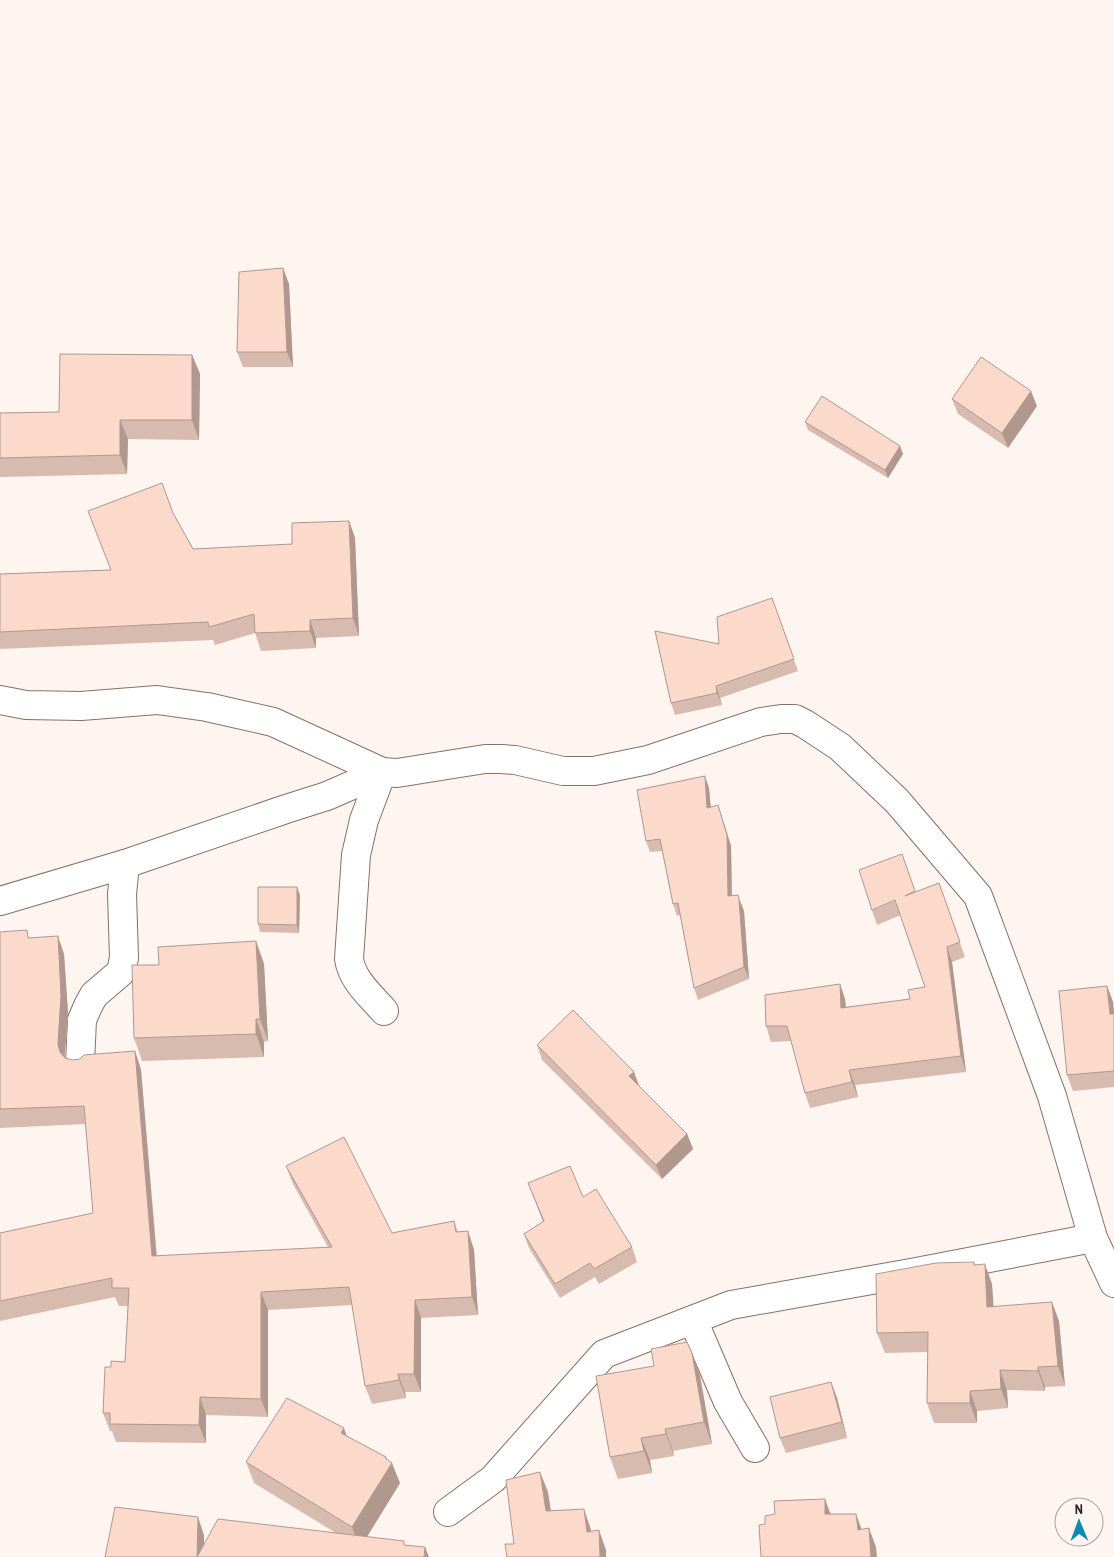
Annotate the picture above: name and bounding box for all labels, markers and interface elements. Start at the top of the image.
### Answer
north arrow [1054,1497,1104,1547]
text: N [1074,1500,1083,1518]

